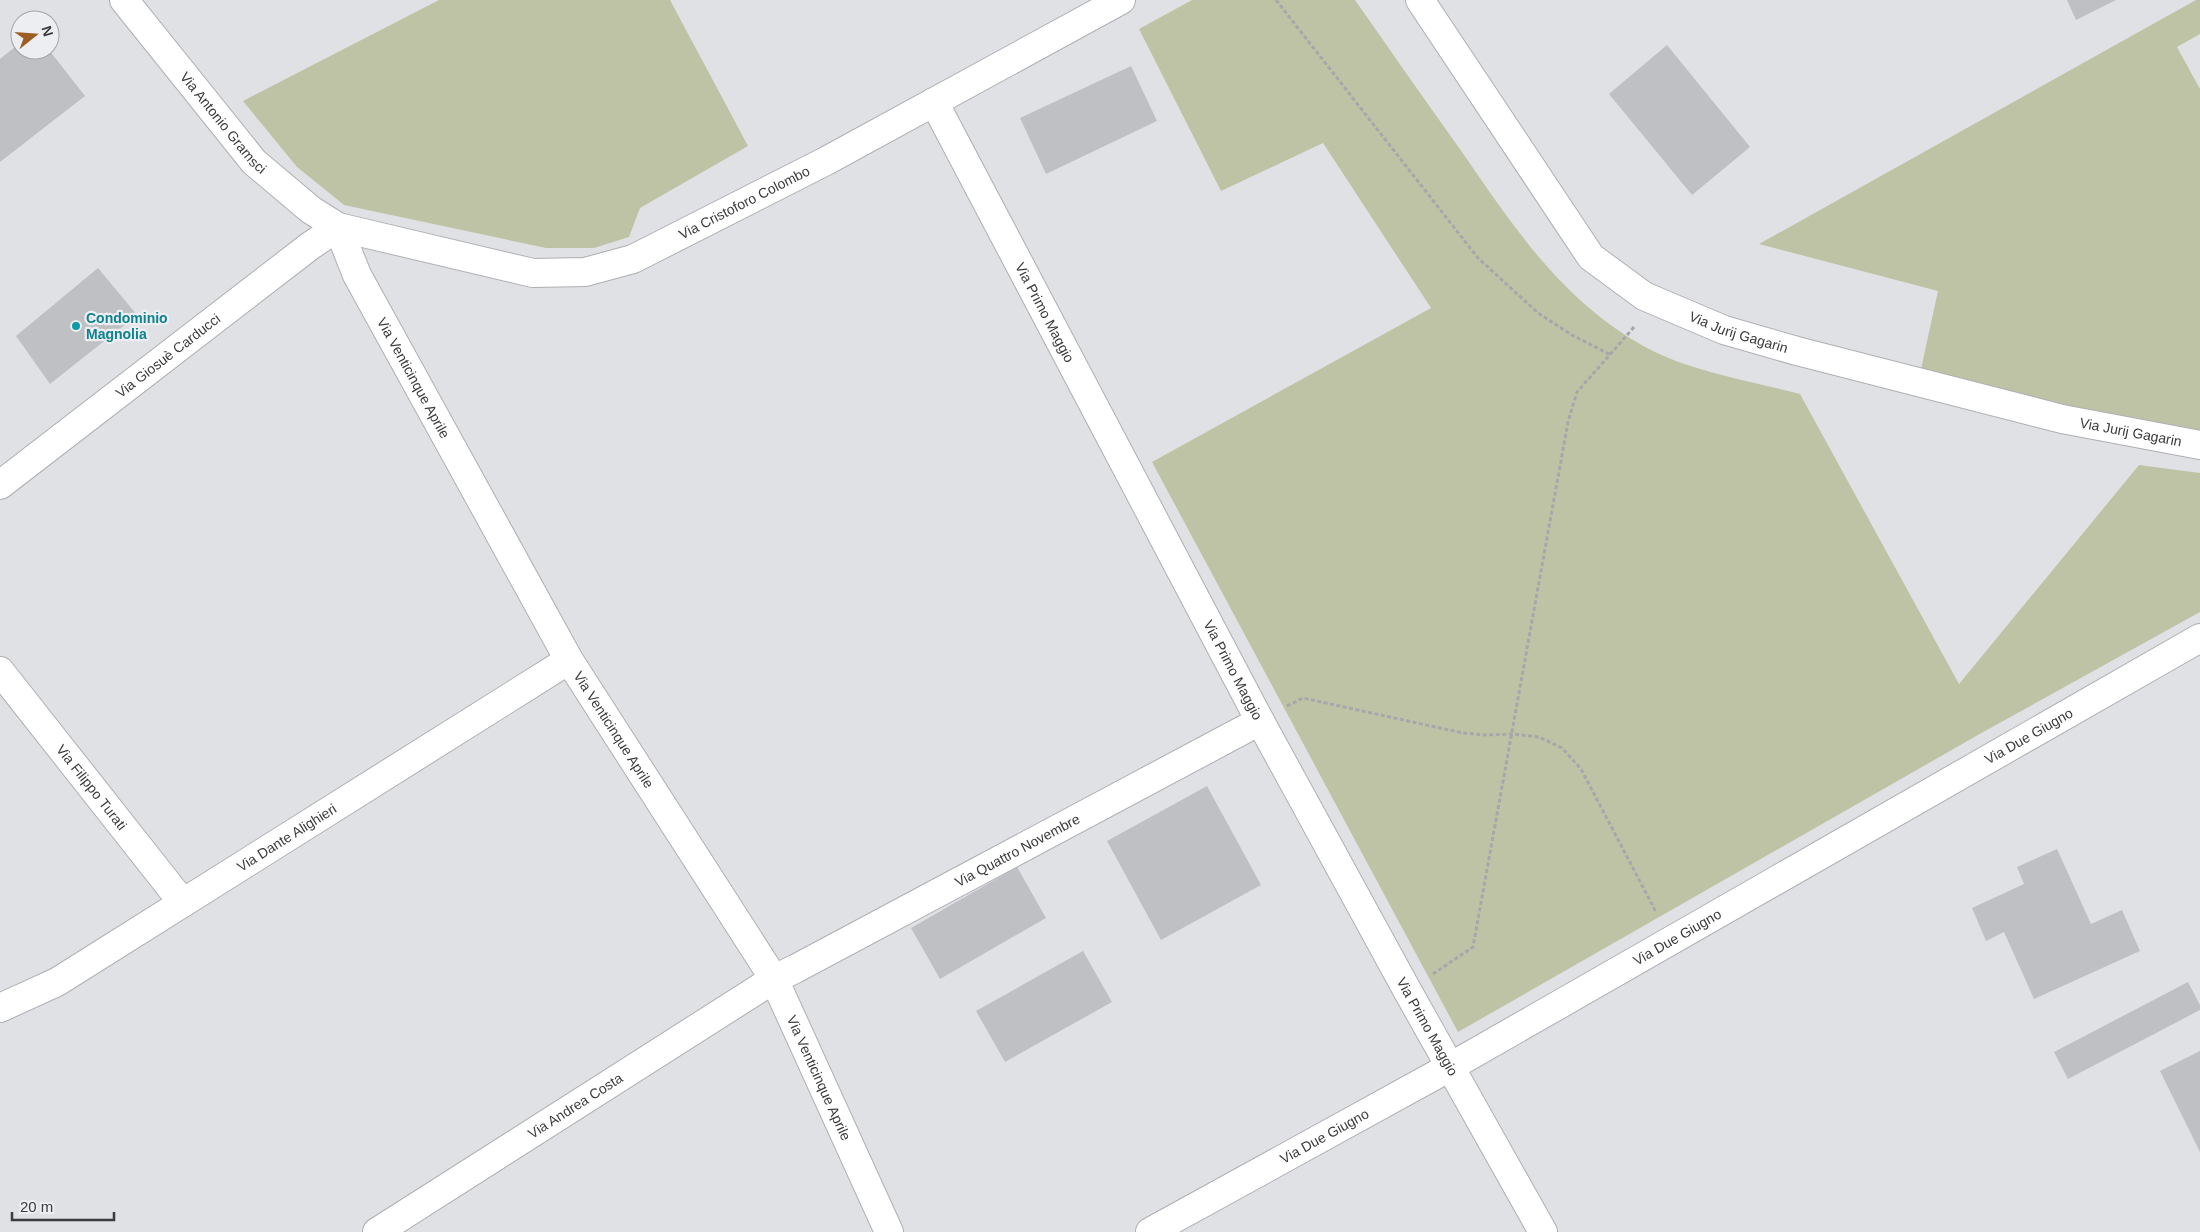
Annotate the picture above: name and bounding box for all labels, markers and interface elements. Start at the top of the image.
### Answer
north arrow [10,10,60,60]
text: N [38,24,57,38]
street label: Via Antonio Gramsci [177,69,270,177]
street label: Via Cristoforo Colombo [676,163,813,242]
street label: Via Primo Maggio [1012,260,1078,365]
street label: Via Jurij Gagarin [1687,308,1790,356]
place label: Condominio Magnolia [86,310,168,342]
street label: Via Giosuè Carducci [113,310,223,401]
street label: Via Venticinque Aprile [374,315,453,441]
marker: Condominio Magnolia [70,320,82,332]
street label: Via Jurij Gagarin [2079,415,2183,449]
street label: Via Primo Maggio [1200,617,1266,723]
street label: Via Venticinque Aprile [570,668,657,791]
street label: Via Due Giugno [1982,704,2076,767]
street label: Via Filippo Turati [53,741,130,833]
street label: Via Dante Alighieri [234,800,339,875]
street label: Via Quattro Novembre [952,811,1083,890]
street label: Via Due Giugno [1630,906,1724,969]
street label: Via Primo Maggio [1394,974,1462,1079]
street label: Via Venticinque Aprile [784,1013,854,1143]
street label: Via Andrea Costa [525,1070,626,1142]
street label: Via Due Giugno [1277,1105,1372,1167]
scale bar [12,1190,115,1222]
text: 20 m [20,1198,53,1215]

